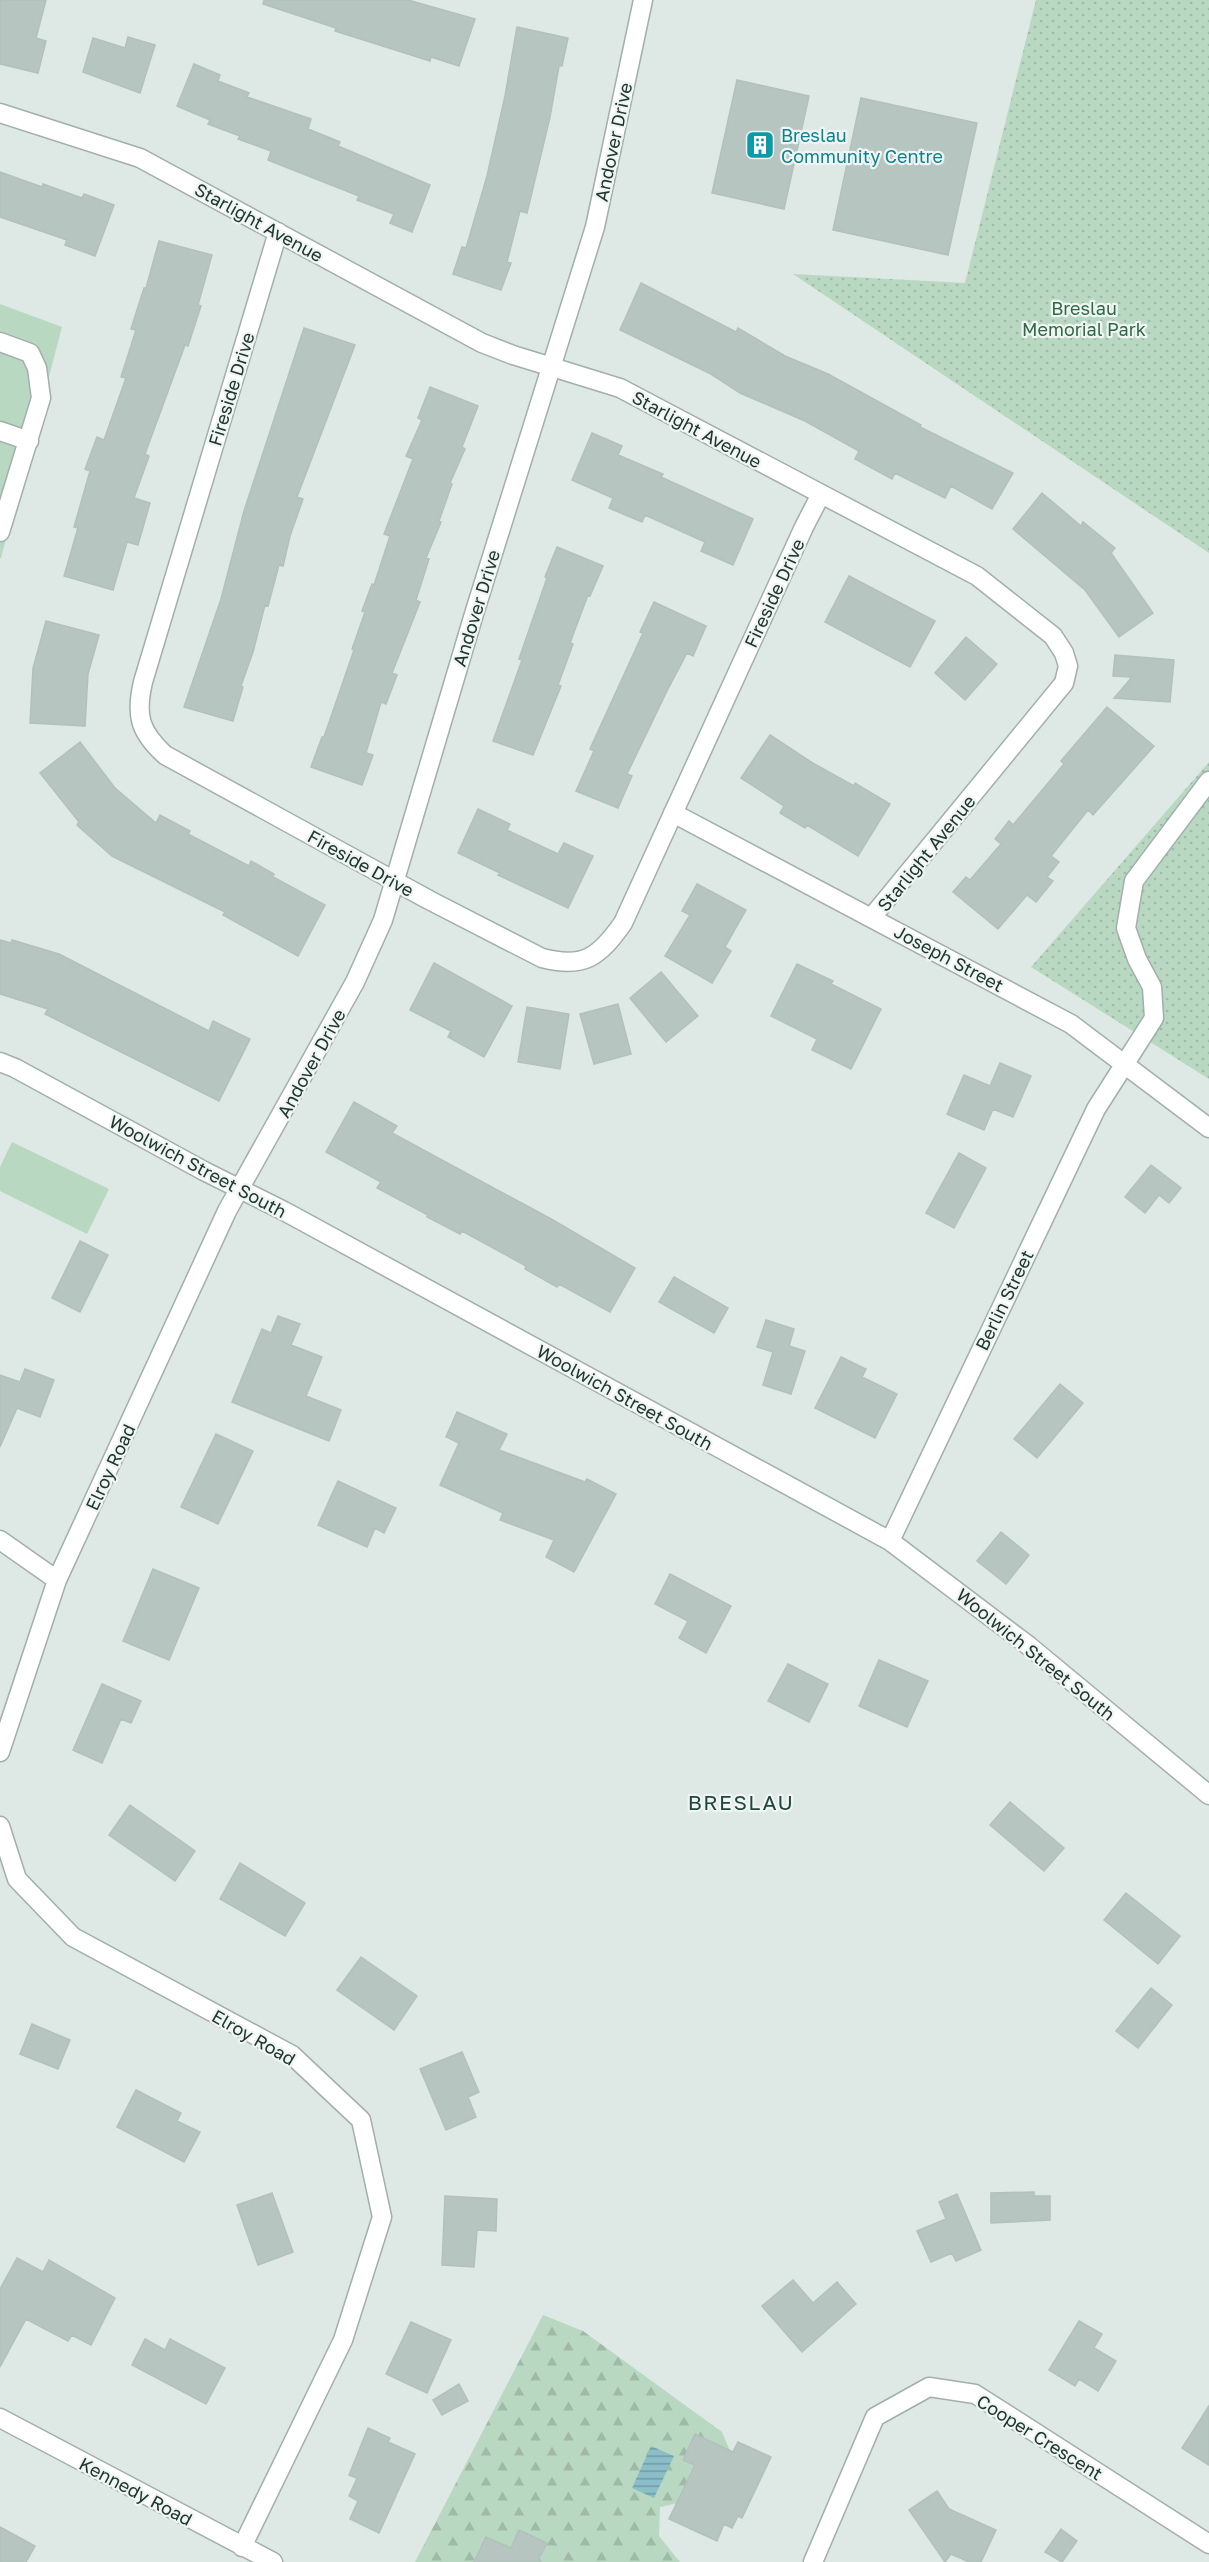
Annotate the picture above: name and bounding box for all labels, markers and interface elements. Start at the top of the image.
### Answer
street label: Andover Drive [590,81,636,203]
place label: Breslau Community Centre [781,124,943,167]
building icon: Breslau Community Centre [744,129,776,161]
street label: Starlight Avenue [191,178,327,266]
park label: Breslau Memorial Park [1022,297,1146,340]
street label: Fireside Drive [203,329,259,449]
street label: Starlight Avenue [629,386,765,472]
street label: Fireside Drive [739,535,809,651]
street label: Andover Drive [448,547,504,669]
street label: Starlight Avenue [872,790,980,916]
street label: Fireside Drive [304,825,418,901]
street label: Joseph Street [891,920,1007,996]
street label: Andover Drive [272,1005,350,1121]
street label: Woolwich Street South [106,1110,290,1222]
street label: Berlin Street [970,1246,1038,1354]
street label: Woolwich Street South [533,1339,717,1455]
street label: Elroy Road [80,1420,140,1514]
street label: Woolwich Street South [952,1583,1120,1725]
district label: BRESLAU [688,1789,794,1815]
street label: Elroy Road [208,2004,300,2070]
street label: Cooper Crescent [973,2389,1107,2485]
street label: Kennedy Road [76,2452,196,2530]

